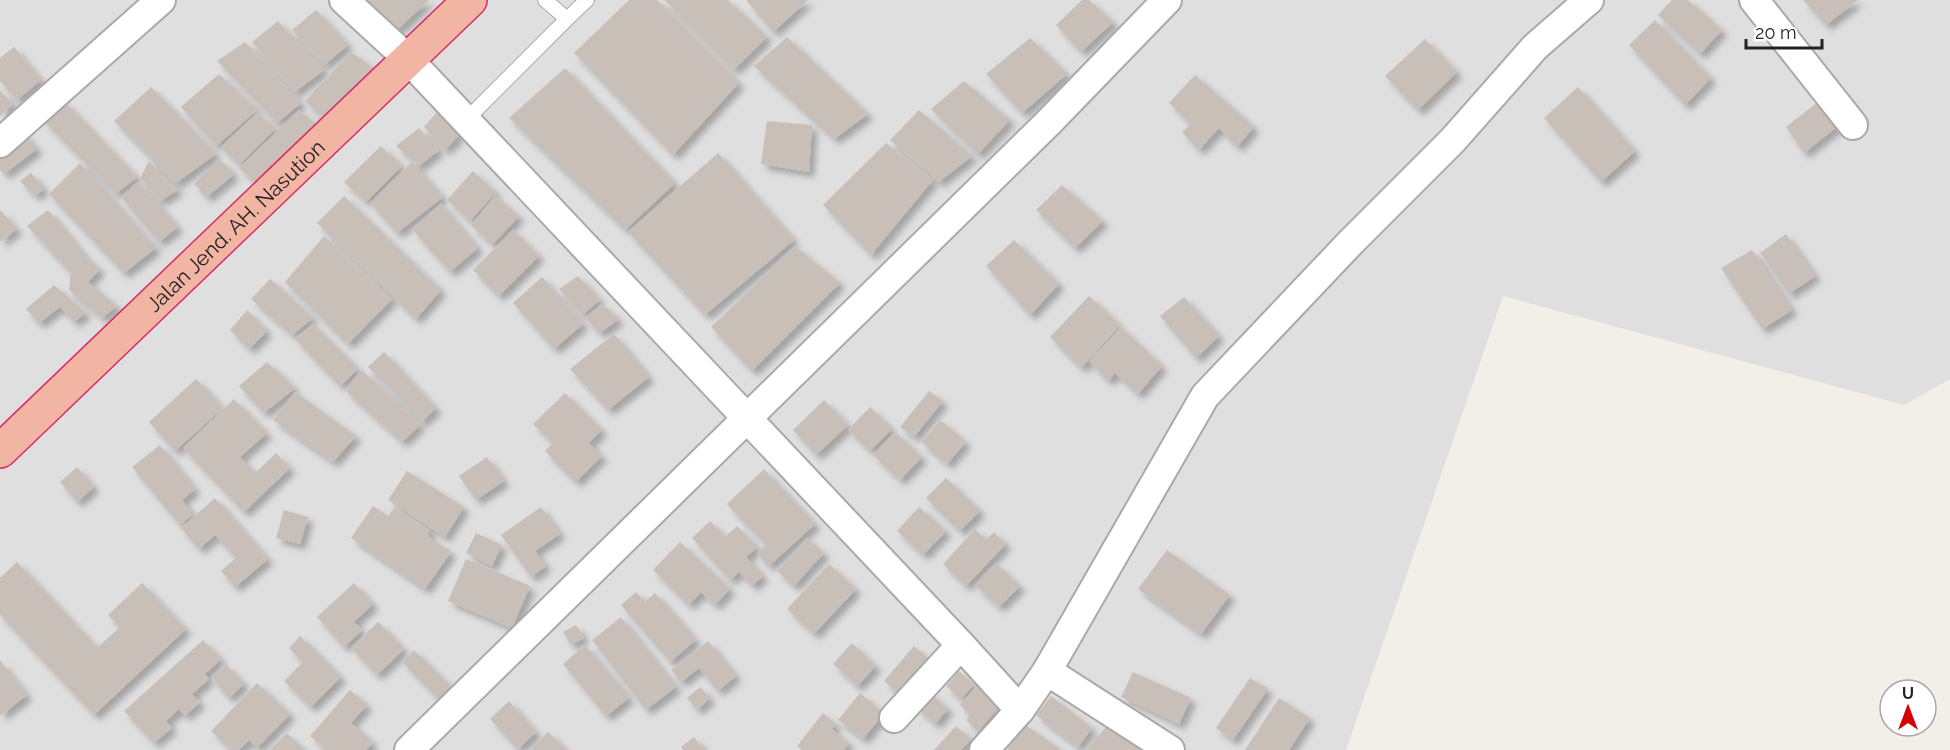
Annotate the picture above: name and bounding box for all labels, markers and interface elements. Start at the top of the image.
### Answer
scale bar [1746,12,1822,50]
text: 20 m [1755,22,1797,43]
street label: Jalan Jend. AH. Nasution [141,134,330,317]
north arrow [1878,678,1938,738]
text: U [1902,684,1914,703]

